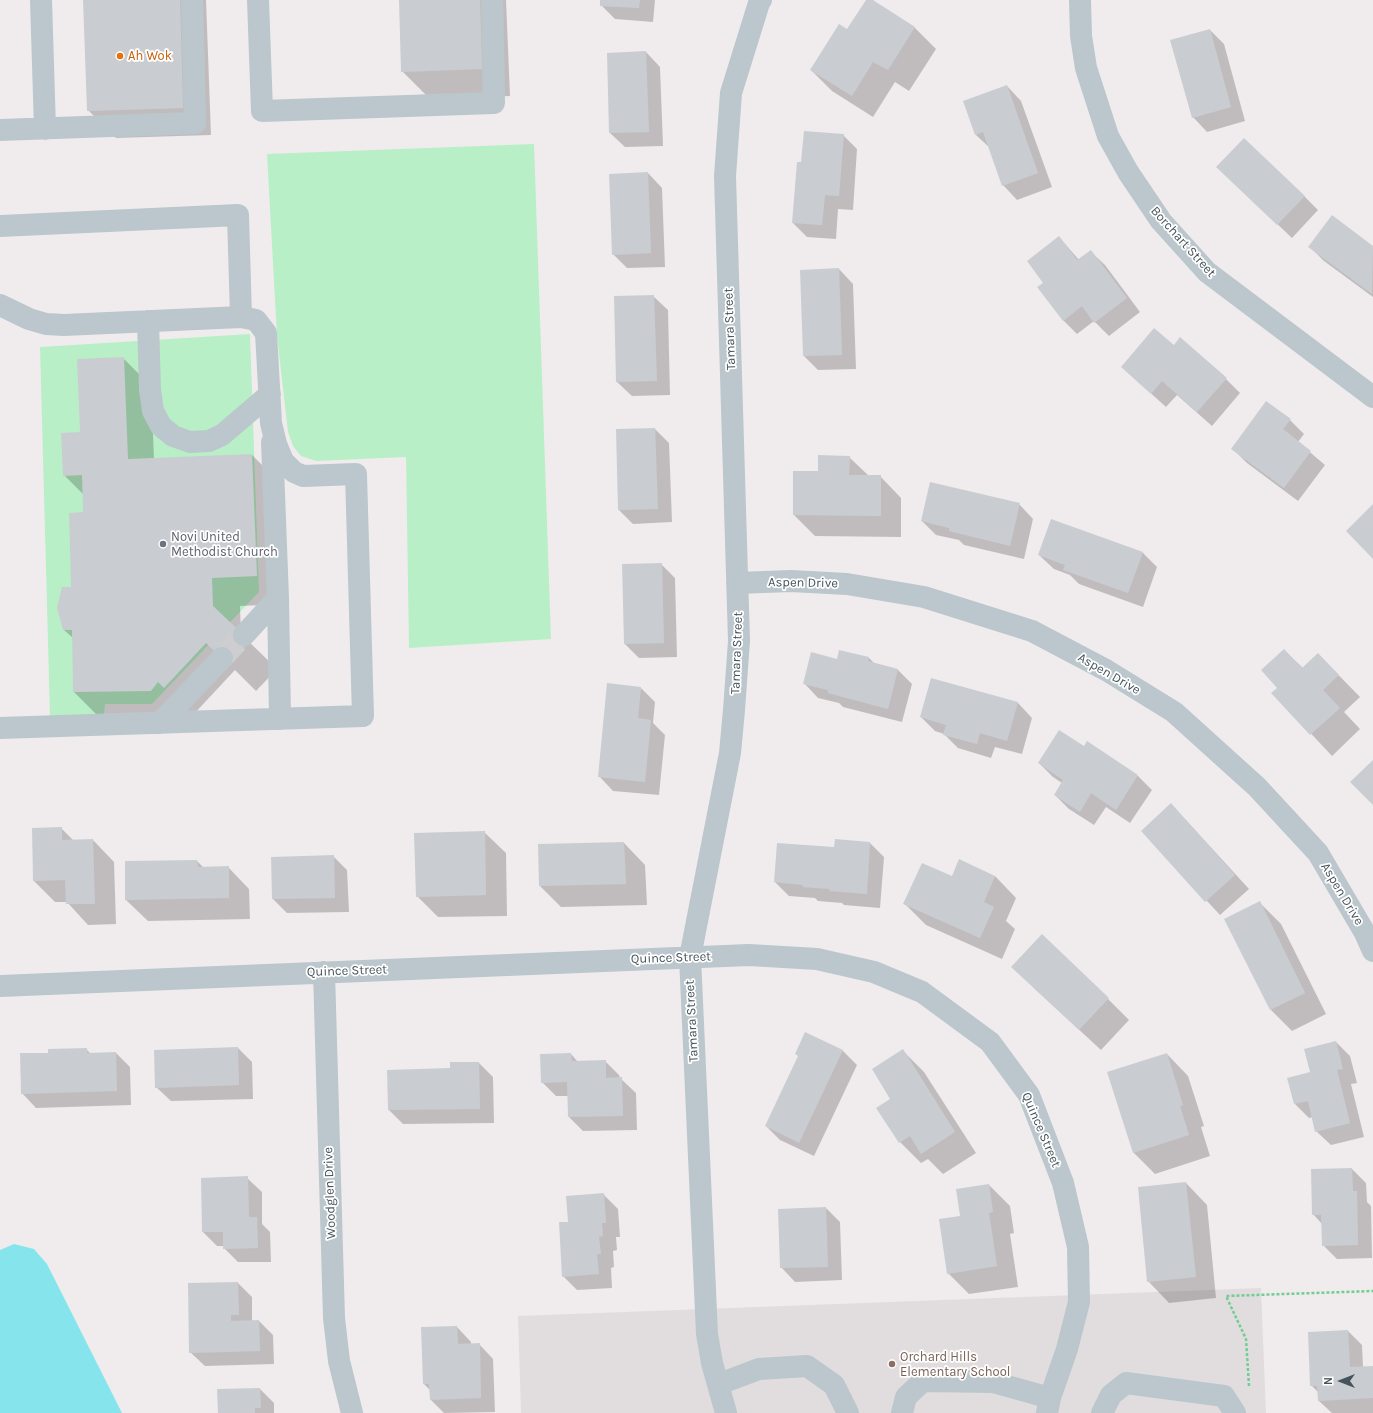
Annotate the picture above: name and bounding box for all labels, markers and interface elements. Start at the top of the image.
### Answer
place label: Ah Wok [128,48,172,64]
marker: Ah Wok [115,51,125,61]
street label: Borchart Street [1147,203,1219,281]
street label: Tamara Street [721,288,739,370]
place label: Novi United Methodist Church [171,529,278,560]
marker: Novi United Methodist Church [158,539,168,549]
street label: Aspen Drive [768,575,838,591]
street label: Tamara Street [728,612,746,694]
street label: Aspen Drive [1075,650,1143,698]
street label: Aspen Drive [1317,860,1367,928]
street label: Quince Street [631,949,711,967]
street label: Quince Street [307,962,387,980]
street label: Tamara Street [682,979,702,1063]
street label: Quince Street [1018,1090,1064,1170]
street label: Woodglen Drive [321,1147,339,1239]
place label: Orchard Hills Elementary School [900,1349,1010,1380]
marker: Orchard Hills Elementary School [887,1359,897,1369]
north arrow [1321,1361,1361,1401]
text: N [1322,1377,1335,1385]

